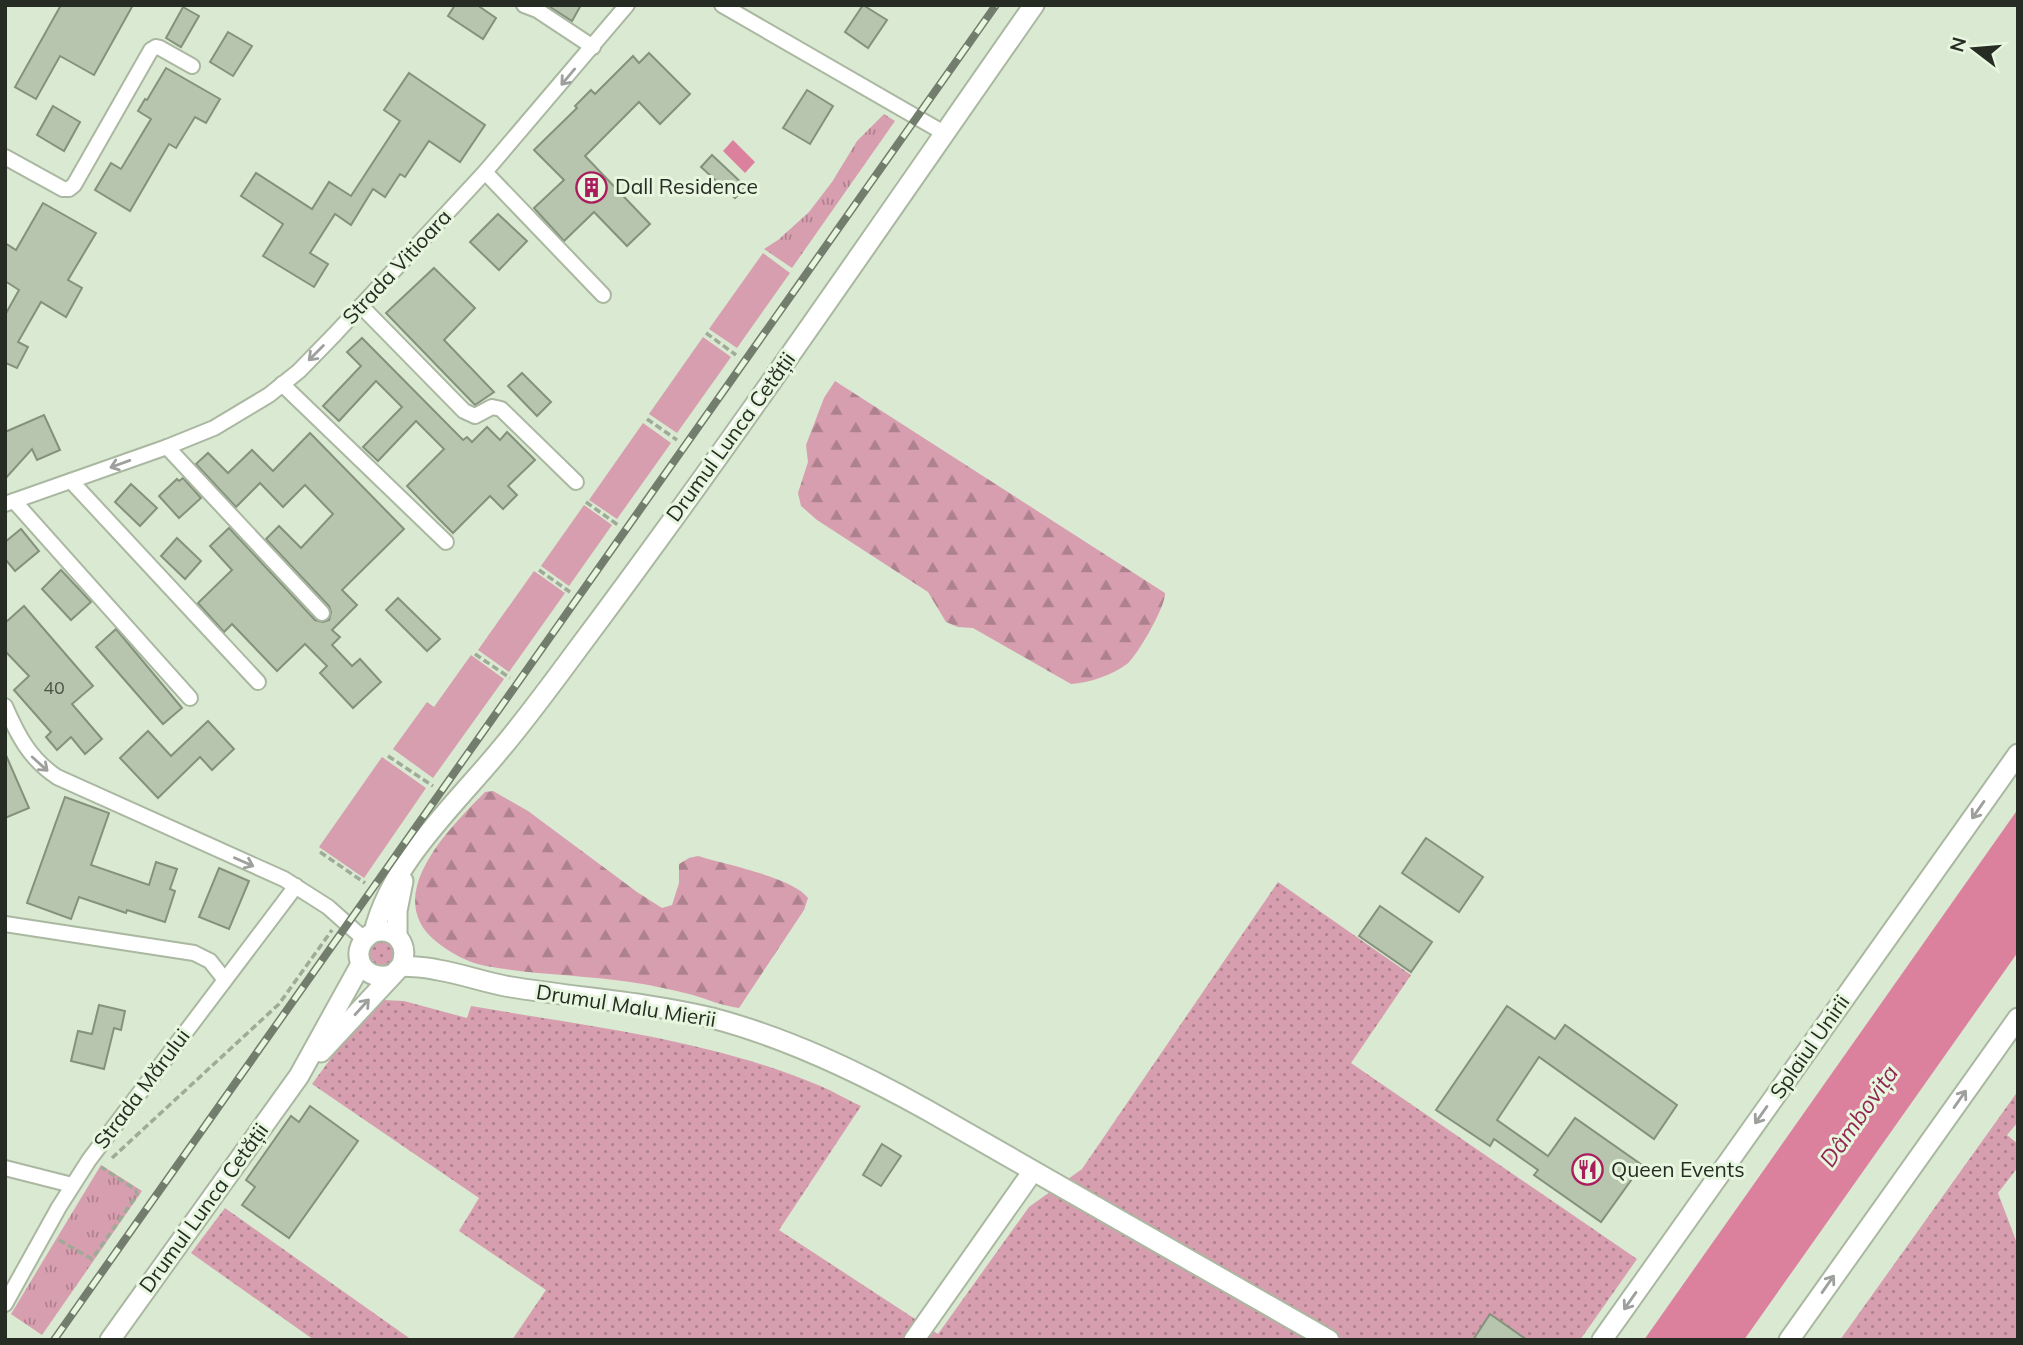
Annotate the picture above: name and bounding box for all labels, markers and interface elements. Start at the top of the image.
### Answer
north arrow [1939,14,2009,84]
text: N [1944,34,1971,55]
one-way arrow [560,67,576,85]
building icon: Dall Residence [575,170,609,204]
place label: Dall Residence [615,173,758,199]
street label: Strada Vitioara [336,203,456,329]
one-way arrow [308,345,325,362]
street label: Drumul Lunca Cetății [660,347,801,527]
one-way arrow [110,459,132,471]
house number: 40 [43,676,65,699]
one-way arrow [31,756,49,772]
one-way arrow [1971,800,1985,819]
one-way arrow [233,856,255,869]
street label: Drumul Malu Mierii [534,978,718,1032]
street label: Splaiul Unirii [1764,989,1855,1103]
one-way arrow [353,999,370,1016]
street label: Strada Mărului [88,1023,195,1154]
water label: Dâmbovița [1813,1059,1905,1173]
one-way arrow [1953,1090,1967,1109]
one-way arrow [1754,1105,1769,1124]
street label: Drumul Lunca Cetății [133,1118,274,1298]
restaurant icon: Queen Events [1571,1153,1605,1187]
place label: Queen Events [1611,1156,1745,1182]
one-way arrow [1821,1275,1835,1294]
one-way arrow [1623,1291,1637,1310]

